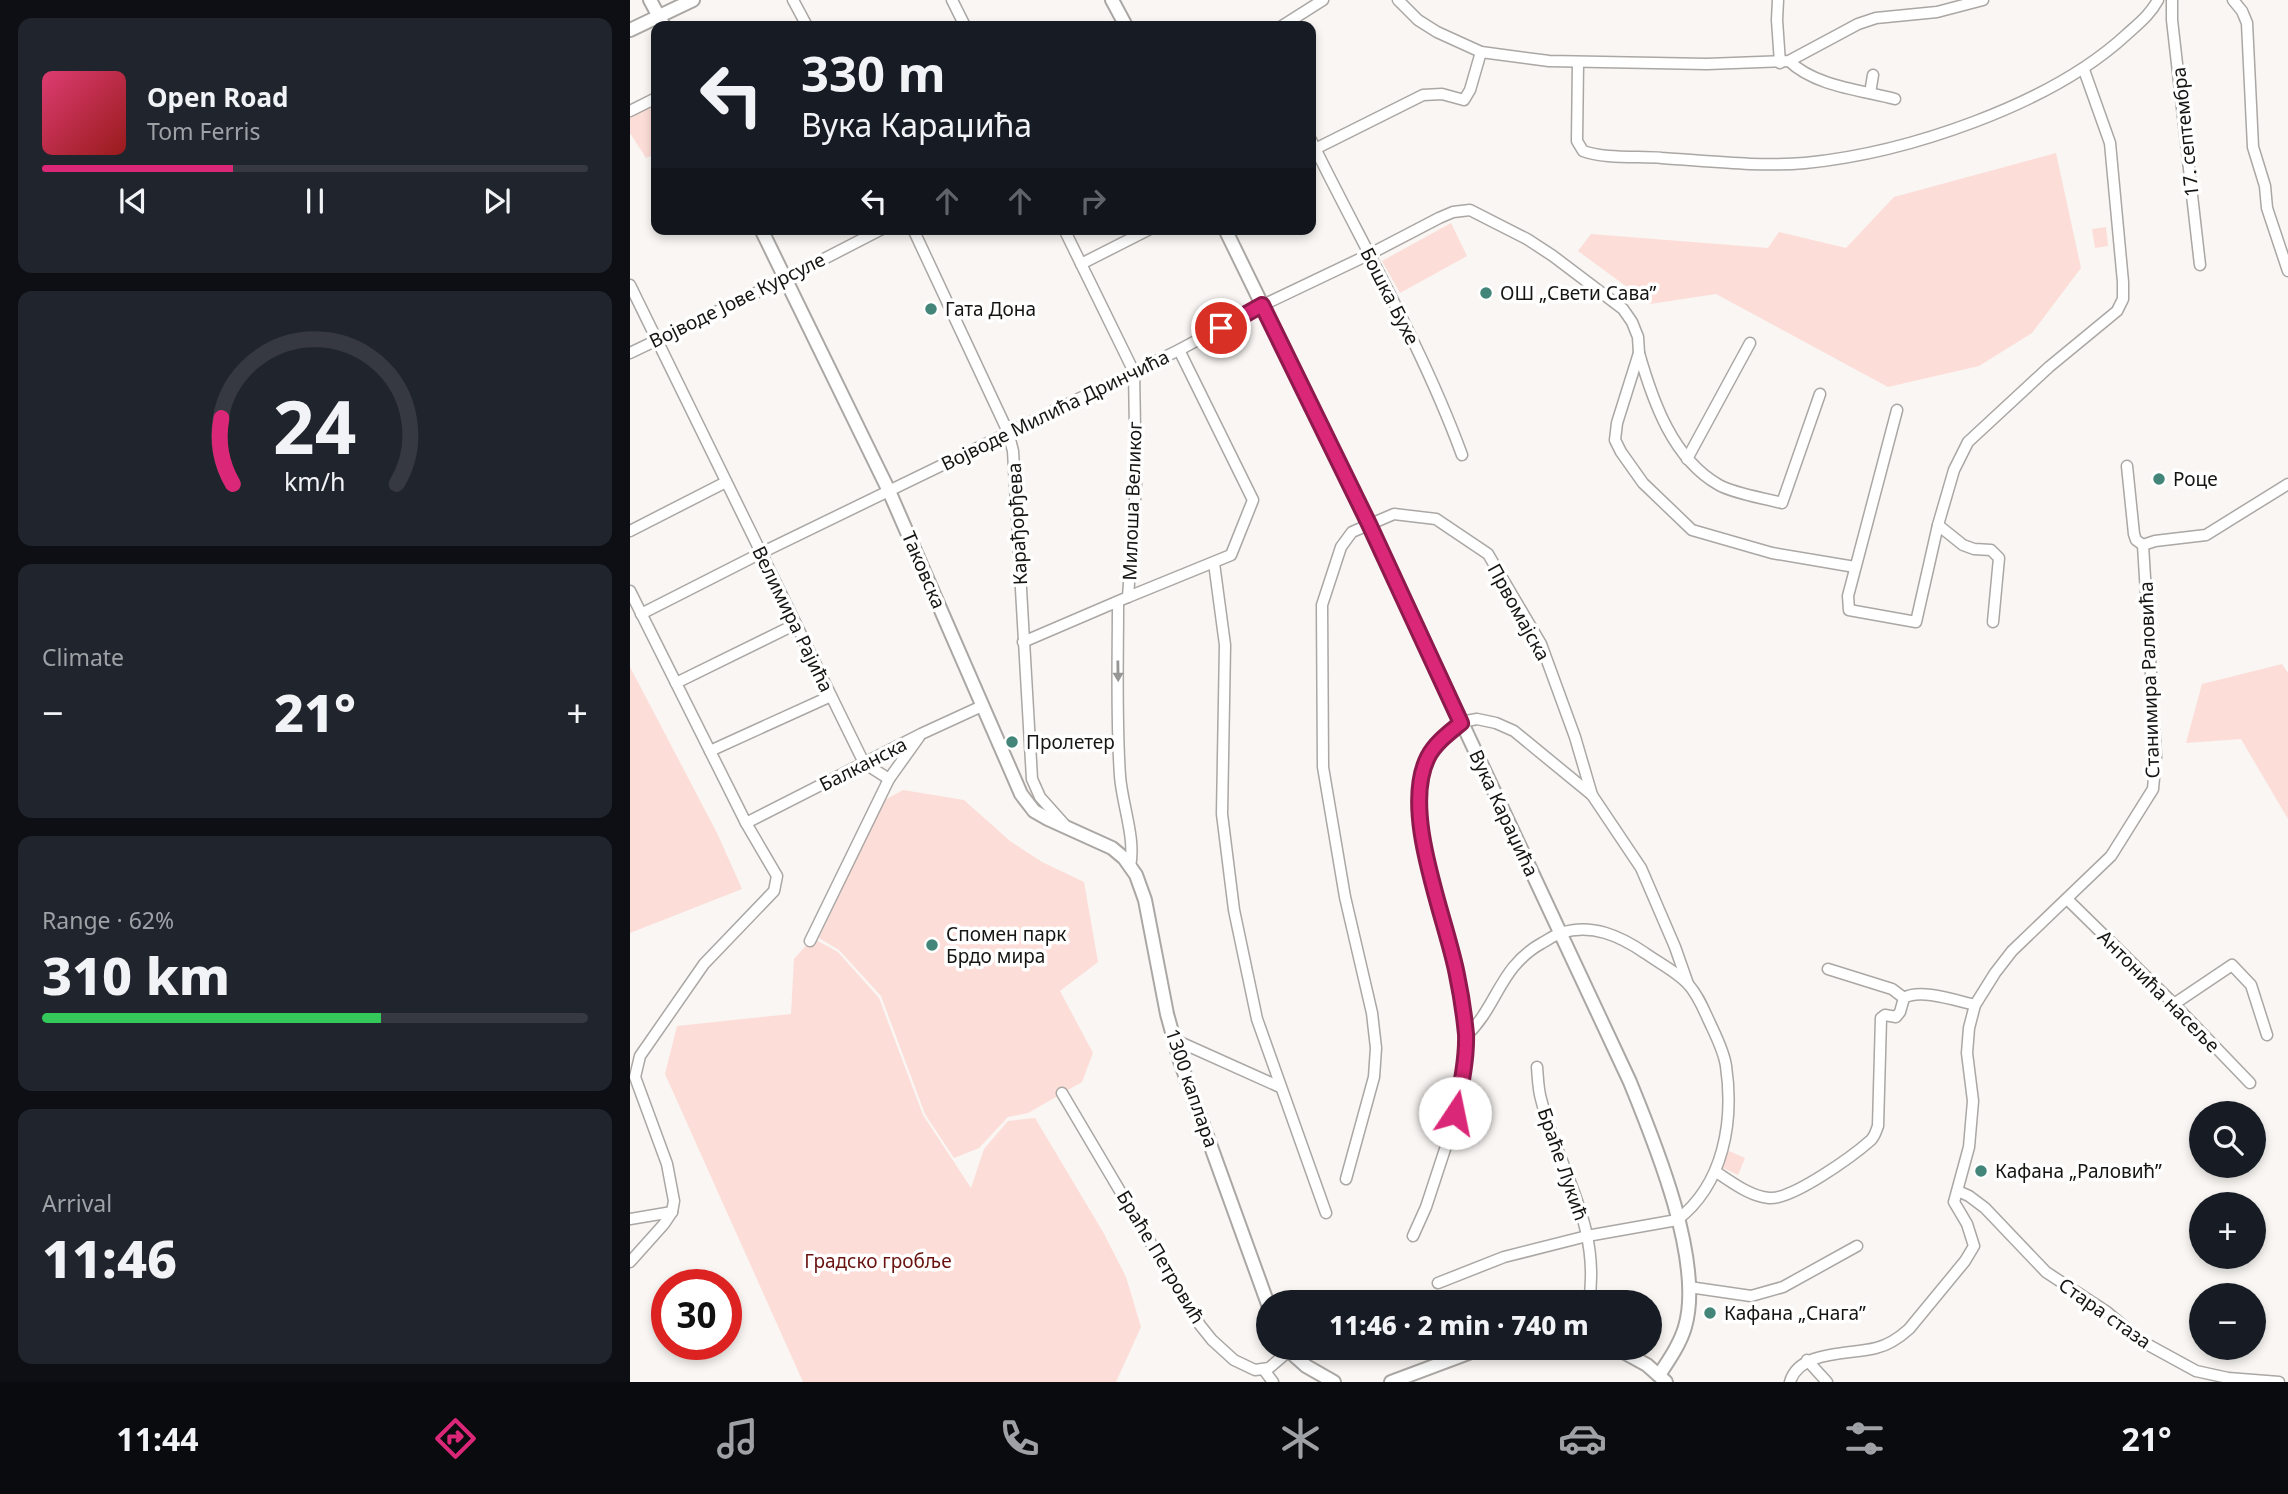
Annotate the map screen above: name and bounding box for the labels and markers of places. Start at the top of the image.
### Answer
place label: ОШ „Свети Сава” [1500,280,1657,306]
marker: ОШ „Свети Сава” [1478,285,1494,301]
place label: Гата Дона [945,296,1036,322]
pin [1191,298,1251,358]
marker: Гата Дона [923,301,939,317]
place label: Роце [2173,466,2218,492]
marker: Роце [2151,471,2167,487]
place label: Пролетер [1026,729,1115,755]
marker: Пролетер [1004,734,1020,750]
place label: Спомен парк Брдо мира [946,921,1066,969]
marker: Спомен парк Брдо мира [924,937,940,953]
place label: Кафана „Раловић” [1995,1158,2162,1184]
marker: Кафана „Раловић” [1973,1163,1989,1179]
place label: Кафана „Снага” [1724,1300,1866,1326]
marker: Кафана „Снага” [1702,1305,1718,1321]

